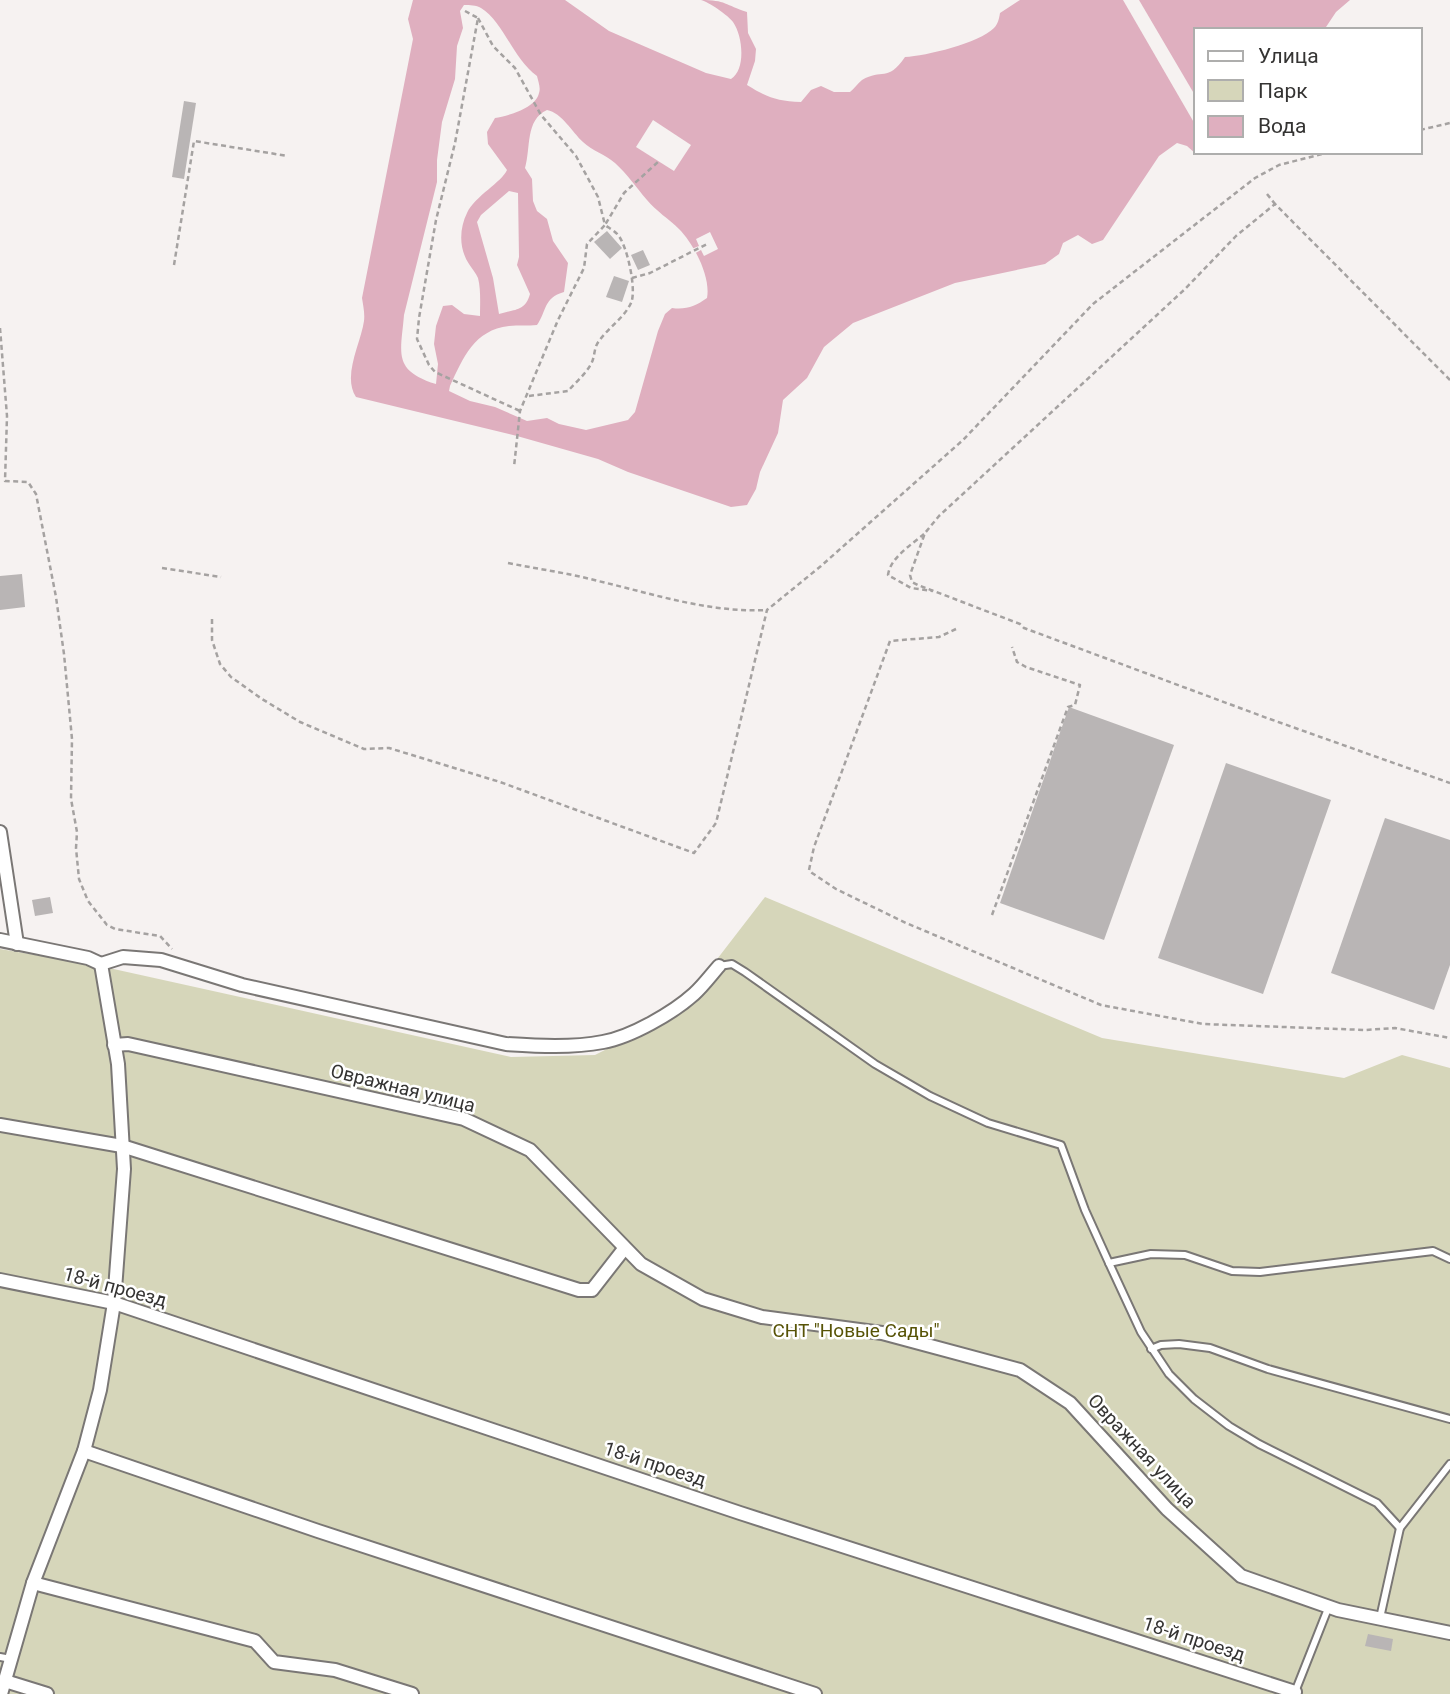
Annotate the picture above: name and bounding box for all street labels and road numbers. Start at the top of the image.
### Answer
street label: Овражная улица [328,1059,478,1117]
street label: 18-й проезд [61,1262,169,1312]
street label: Овражная улица [1083,1389,1201,1513]
street label: 18-й проезд [601,1437,709,1491]
street label: 18-й проезд [1140,1612,1248,1666]

